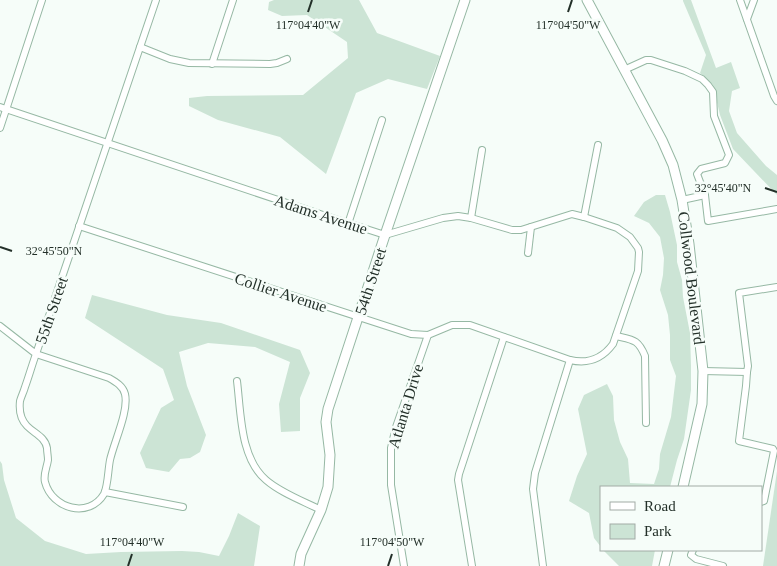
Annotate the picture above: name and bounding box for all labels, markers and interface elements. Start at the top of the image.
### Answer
text: 117°04'40"W [276,18,341,32]
text: 117°04'50"W [536,18,601,32]
text: 32°45'40"N [695,181,752,195]
street label: Adams Avenue [272,191,370,238]
street label: Collwood Boulevard [675,211,708,345]
text: 32°45'50"N [26,244,83,258]
street label: 54th Street [352,245,390,317]
street label: Collier Avenue [233,270,329,315]
street label: 55th Street [32,274,71,346]
street label: Atlanta Drive [385,362,426,450]
legend [600,486,762,551]
text: Road [644,498,676,514]
text: Park [644,523,672,539]
text: 117°04'40"W [100,535,165,549]
text: 117°04'50"W [360,535,425,549]

